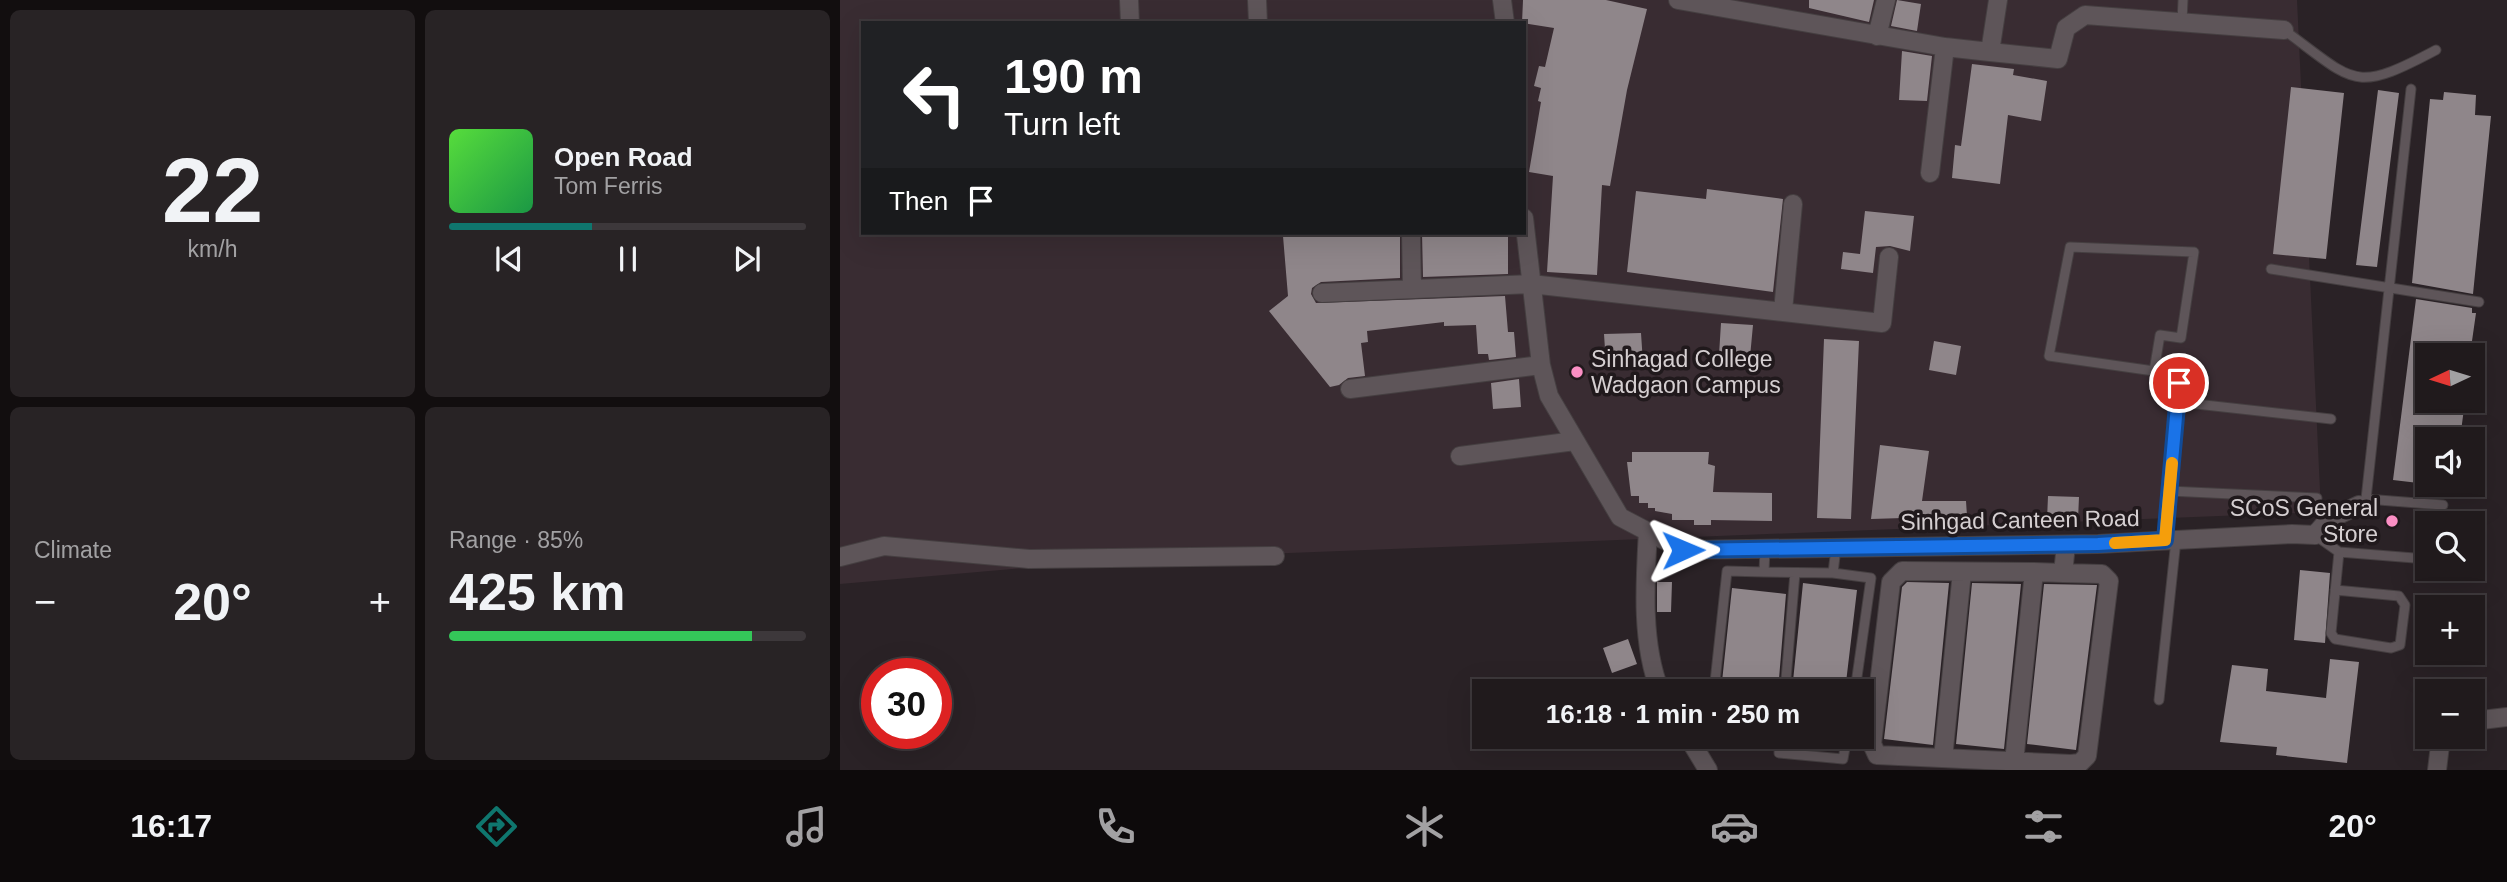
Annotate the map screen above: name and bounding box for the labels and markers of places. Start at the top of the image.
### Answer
place label: Sinhagad College Wadgaon Campus [1591,346,1781,398]
pin [2149,353,2209,413]
marker: Sinhagad College Wadgaon Campus [1569,364,1585,380]
place label: SCoS General Store [2230,495,2378,547]
marker: SCoS General Store [2384,513,2400,529]

